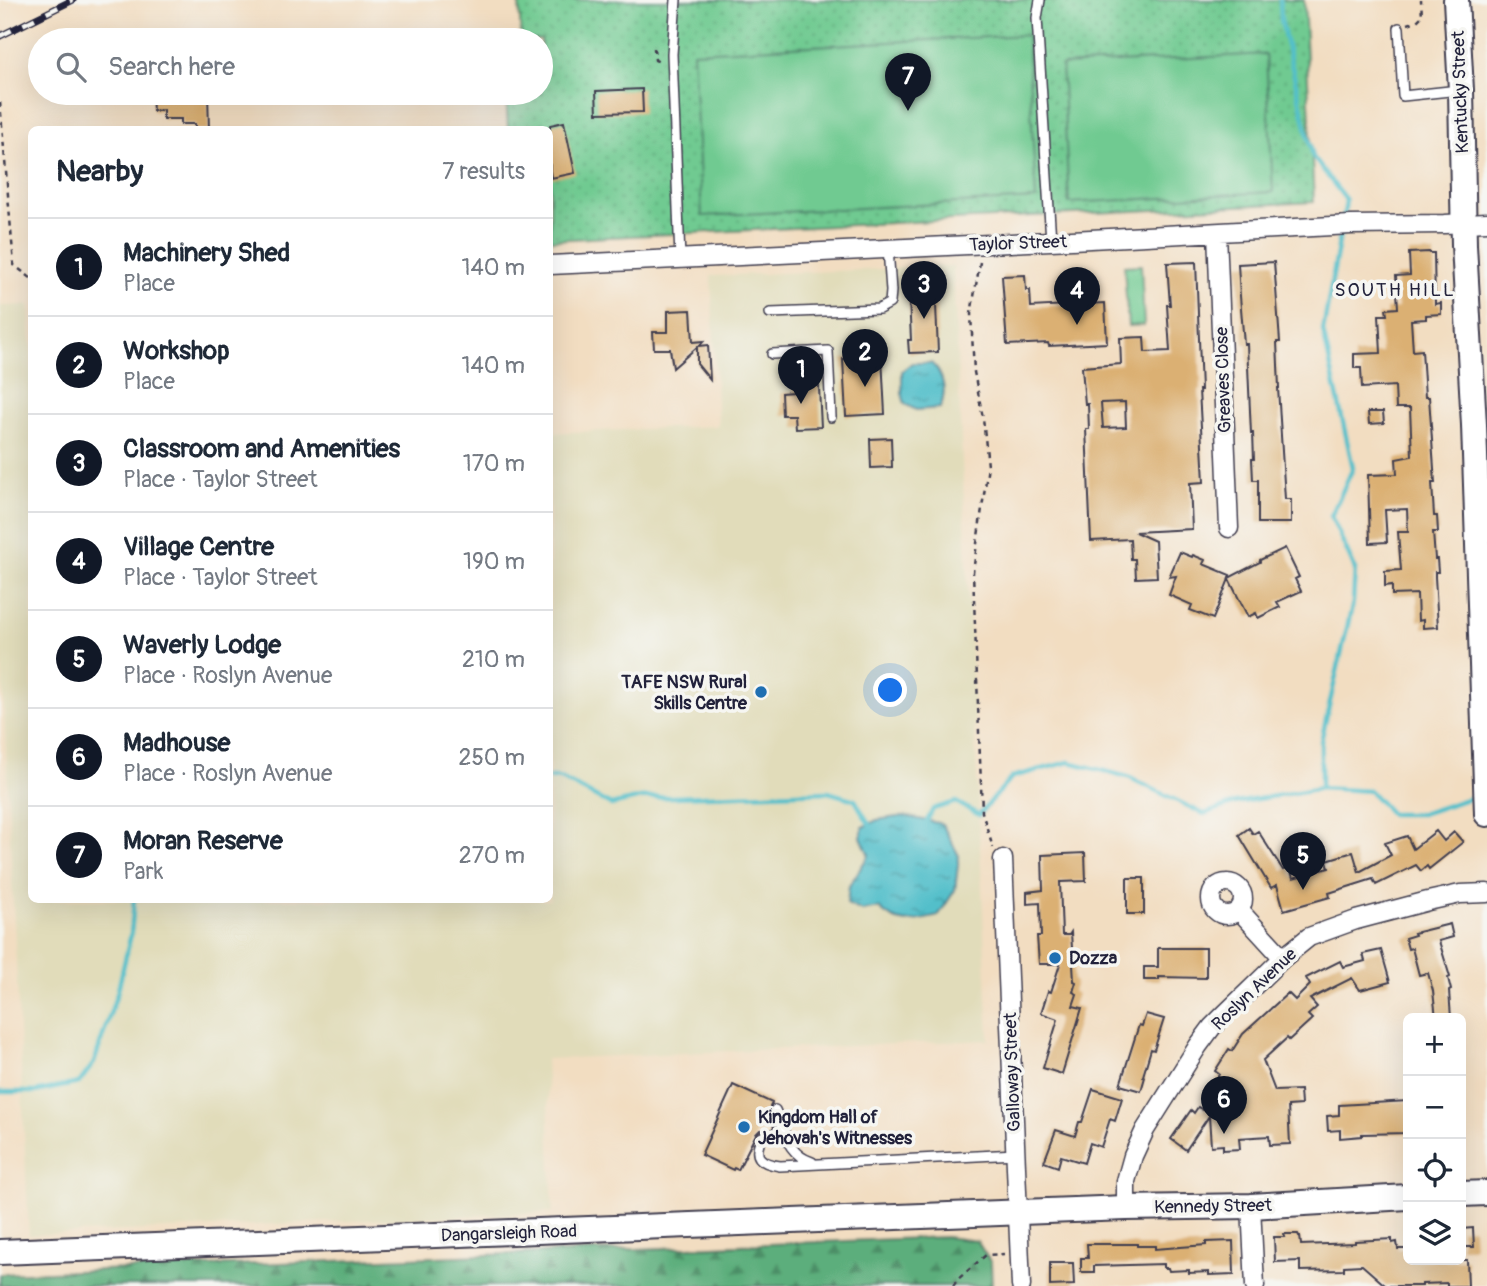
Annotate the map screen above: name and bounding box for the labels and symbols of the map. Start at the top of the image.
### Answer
street label: Kentucky Street [1447,30,1474,154]
pin: 7 [885,53,931,111]
street label: Taylor Street [969,230,1068,257]
pin: 3 [901,261,947,319]
pin: 4 [1054,267,1100,325]
district label: SOUTH HILL [1334,278,1456,302]
street label: Greaves Close [1210,326,1237,433]
pin: 2 [842,329,888,387]
pin: 1 [778,346,824,404]
place label: TAFE NSW Rural Skills Centre [620,671,748,715]
your location [873,673,907,707]
marker: TAFE NSW Rural Skills Centre [753,684,769,700]
pin: 5 [1280,832,1326,890]
street label: Roslyn Avenue [1207,943,1302,1036]
place label: Dozza [1069,947,1118,970]
marker: Dozza [1047,950,1063,966]
street label: Galloway Street [999,1011,1026,1132]
pin: 6 [1201,1076,1247,1134]
place label: Kingdom Hall of Jehovah's Witnesses [758,1106,913,1150]
marker: Kingdom Hall of Jehovah's Witnesses [736,1119,752,1135]
street label: Kennedy Street [1154,1194,1273,1219]
street label: Dangarsleigh Road [440,1220,578,1247]

